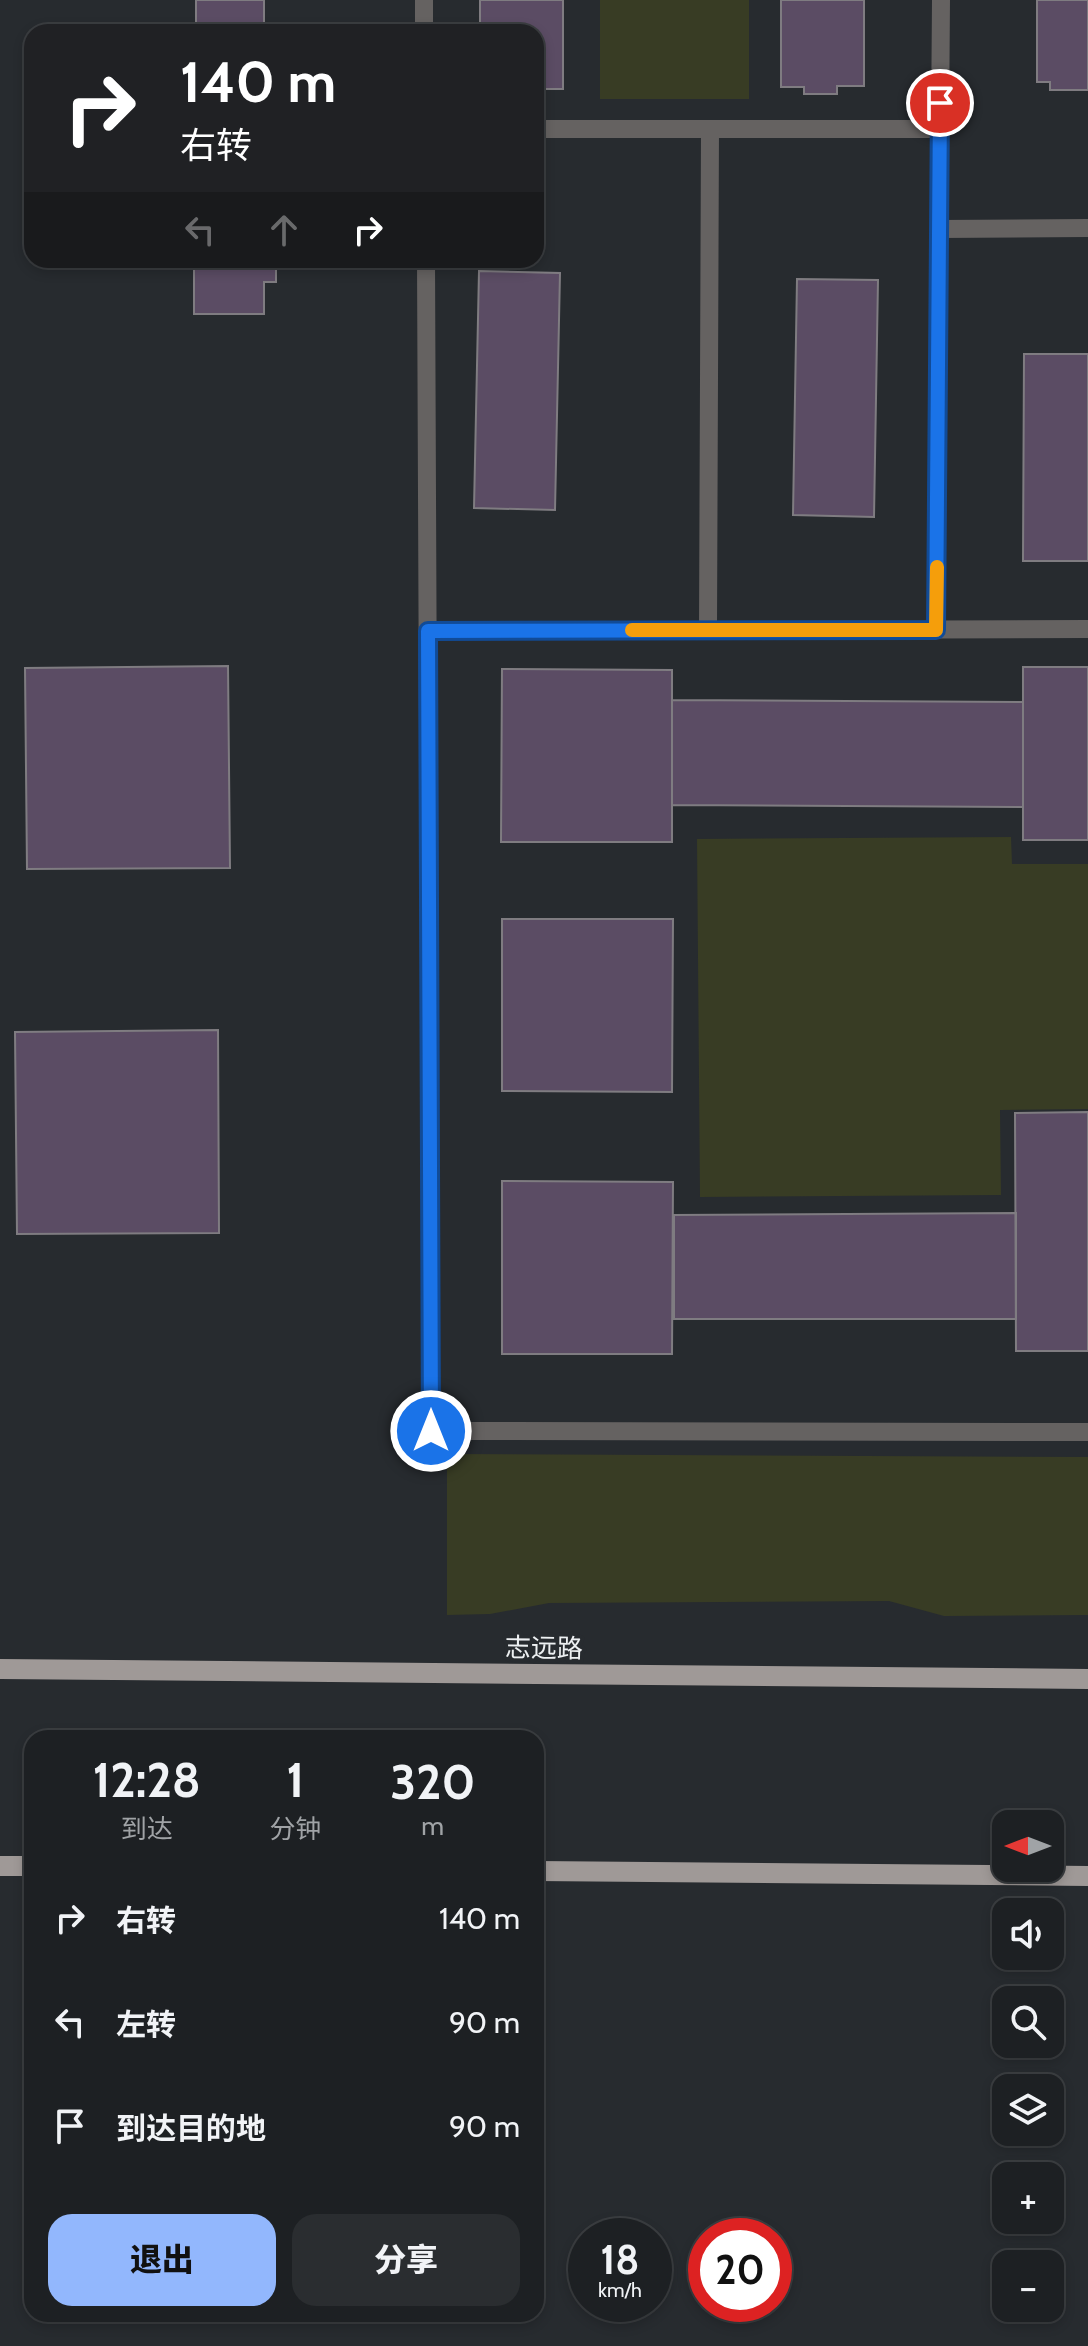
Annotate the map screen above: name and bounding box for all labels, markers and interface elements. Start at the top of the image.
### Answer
text: 140 m [180,48,336,116]
icon: right [48,56,152,160]
pin [906,69,974,137]
icon: arrive [918,81,962,125]
text: 右转 [180,123,252,167]
icon: left [178,208,222,252]
icon: ahead [262,208,306,252]
icon: right [346,208,390,252]
position arrow [389,1389,473,1473]
street label: 志远路 [505,1631,583,1665]
text: 12:28 [93,1751,201,1809]
text: 1 [287,1751,304,1809]
text: 320 [390,1753,475,1811]
text: m [421,1810,444,1842]
north arrow [992,1810,1064,1882]
map controls [992,1810,1064,2322]
text: 到达 [121,1813,173,1845]
text: 分钟 [269,1813,321,1845]
icon: right [48,1896,92,1940]
button: sound [992,1898,1064,1970]
text: 140 m [439,1900,520,1937]
text: 右转 [116,1902,176,1939]
button: search [992,1986,1064,2058]
icon: left [48,2000,92,2044]
text: 90 m [449,2004,520,2041]
text: 左转 [116,2006,176,2043]
button: layers [992,2074,1064,2146]
icon: arrive [48,2104,92,2148]
text: 90 m [449,2108,520,2145]
text: 到达目的地 [116,2110,266,2147]
button: + [992,2162,1064,2234]
button: 退出 [48,2214,276,2306]
button: 分享 [292,2214,520,2306]
speed limit sign: 20 [688,2218,792,2322]
text: 18 [601,2235,639,2284]
button: − [992,2250,1064,2322]
text: km/h [598,2278,642,2302]

